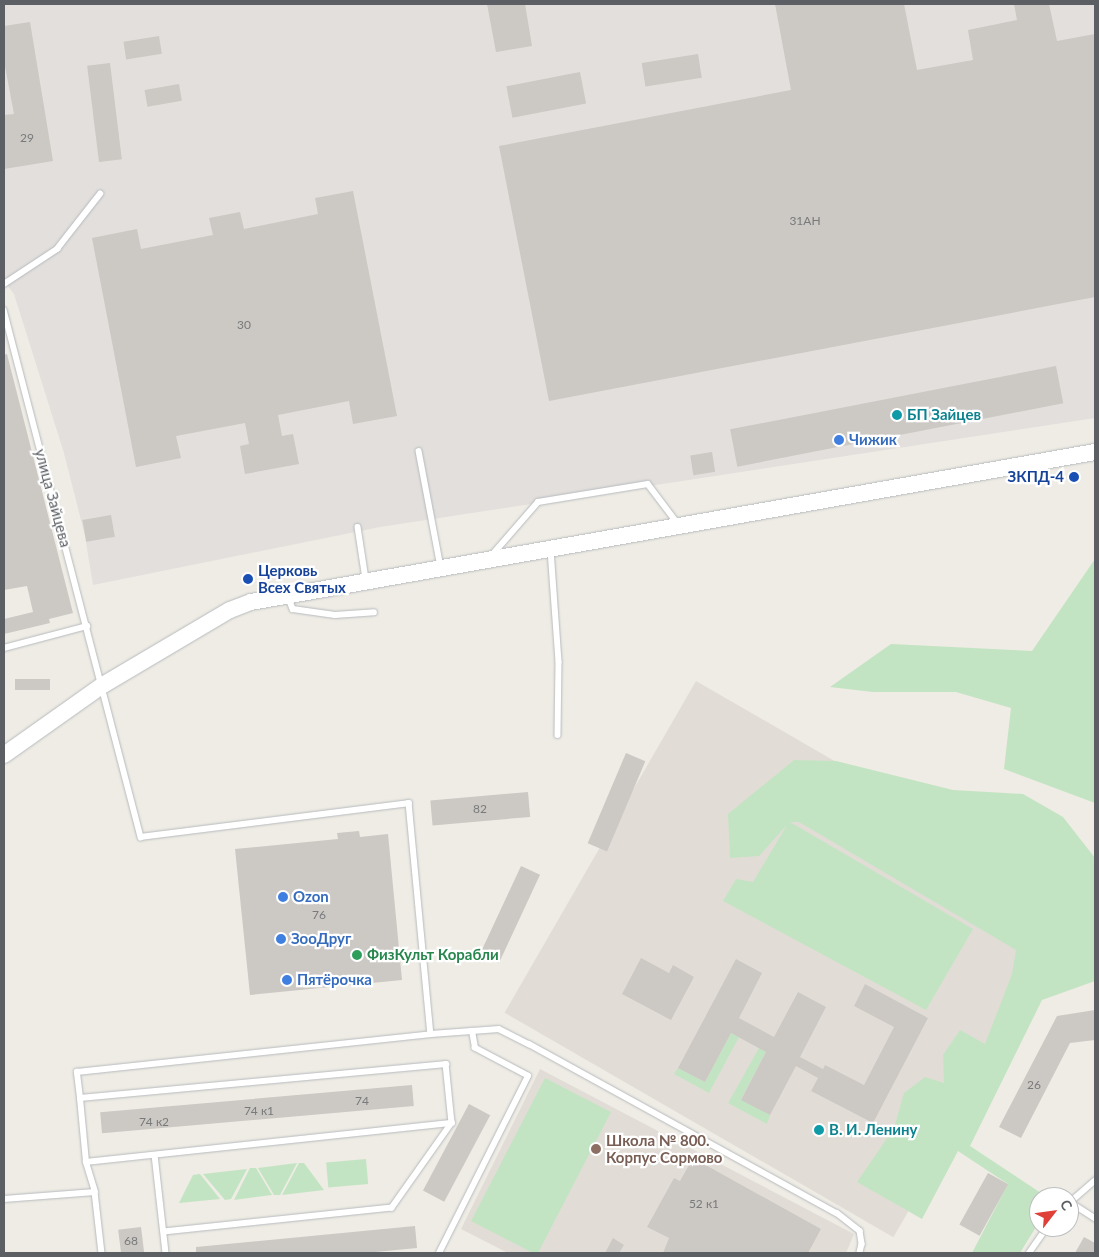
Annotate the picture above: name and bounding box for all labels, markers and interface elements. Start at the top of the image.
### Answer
house number: 29 [20,131,34,145]
house number: 31АН [789,214,821,228]
house number: 30 [237,318,251,332]
place label: БП Зайцев [907,406,981,424]
marker: БП Зайцев [891,409,903,421]
place label: Чижик [849,431,897,449]
marker: Чижик [833,434,845,446]
street label: улица Зайцева [31,447,75,549]
place label: ЗКПД-4 [1008,468,1064,486]
marker: ЗКПД-4 [1068,471,1080,483]
place label: Церковь Всех Святых [258,561,346,596]
marker: Церковь Всех Святых [242,573,254,585]
house number: 82 [473,802,487,816]
place label: Ozon [293,888,329,906]
marker: Ozon [277,891,289,903]
house number: 76 [312,908,326,922]
place label: ЗооДруг [291,930,351,948]
marker: ЗооДруг [275,933,287,945]
place label: ФизКульт Корабли [367,946,499,964]
marker: ФизКульт Корабли [351,949,363,961]
place label: Пятёрочка [297,971,372,989]
marker: Пятёрочка [281,974,293,986]
house number: 26 [1027,1078,1041,1092]
house number: 74 [355,1094,369,1108]
house number: 74 к1 [244,1104,274,1118]
house number: 74 к2 [139,1115,169,1129]
place label: В. И. Ленину [829,1121,918,1139]
marker: В. И. Ленину [813,1124,825,1136]
place label: Школа № 800. Корпус Сормово [606,1131,722,1166]
marker: Школа № 800. Корпус Сормово [590,1143,602,1155]
north arrow [1029,1187,1079,1237]
text: С [1057,1196,1076,1213]
house number: 52 к1 [689,1197,719,1211]
house number: 68 [124,1234,138,1248]

